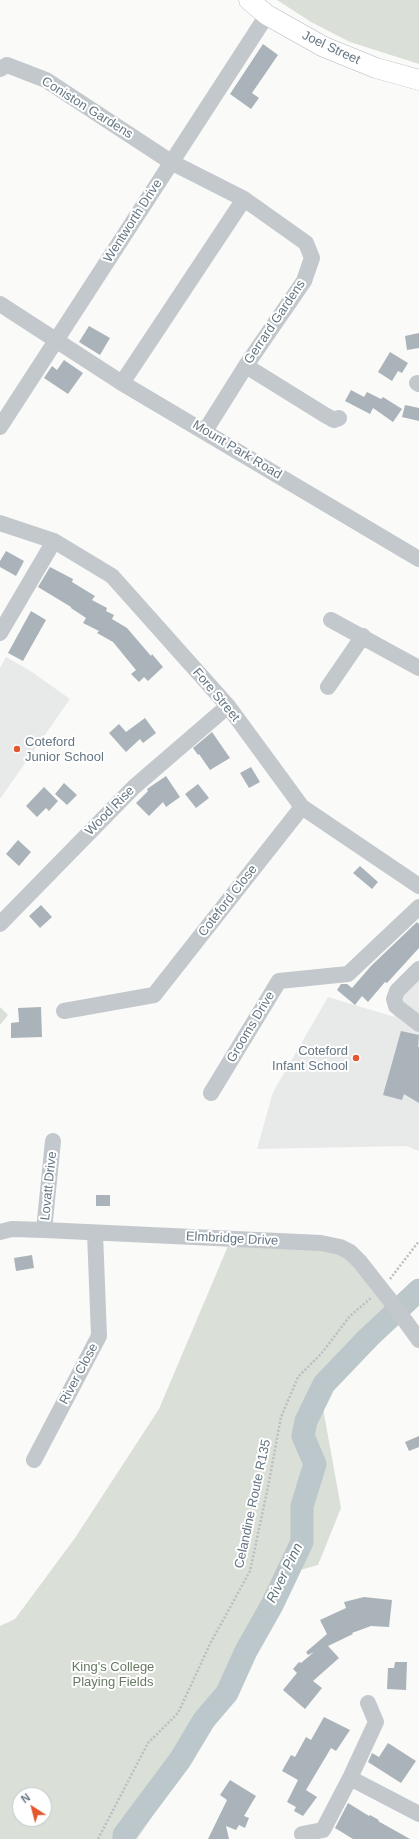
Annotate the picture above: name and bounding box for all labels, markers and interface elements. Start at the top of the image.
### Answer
street label: Joel Street [300,28,362,68]
street label: Coniston Gardens [38,74,136,142]
street label: Wentworth Drive [100,177,166,265]
street label: Gerrard Gardens [241,277,309,367]
street label: Mount Park Road [190,417,284,483]
street label: Fore Street [189,665,243,725]
place label: Coteford Junior School [25,734,104,765]
marker: Coteford Junior School [12,744,22,754]
street label: Wood Rise [82,783,138,839]
street label: Coteford Close [195,862,261,940]
street label: Grooms Drive [224,989,278,1065]
place label: Coteford Infant School [272,1043,348,1074]
marker: Coteford Infant School [351,1053,361,1063]
street label: Lovatt Drive [38,1151,60,1221]
street label: Elmbridge Drive [185,1229,279,1249]
street label: River Close [56,1341,102,1407]
street label: Celandine Route R135 [232,1438,274,1570]
water label: River Pinn [263,1540,307,1606]
park label: King's College Playing Fields [72,1659,154,1690]
north arrow [12,1787,52,1827]
text: N [19,1791,32,1805]

